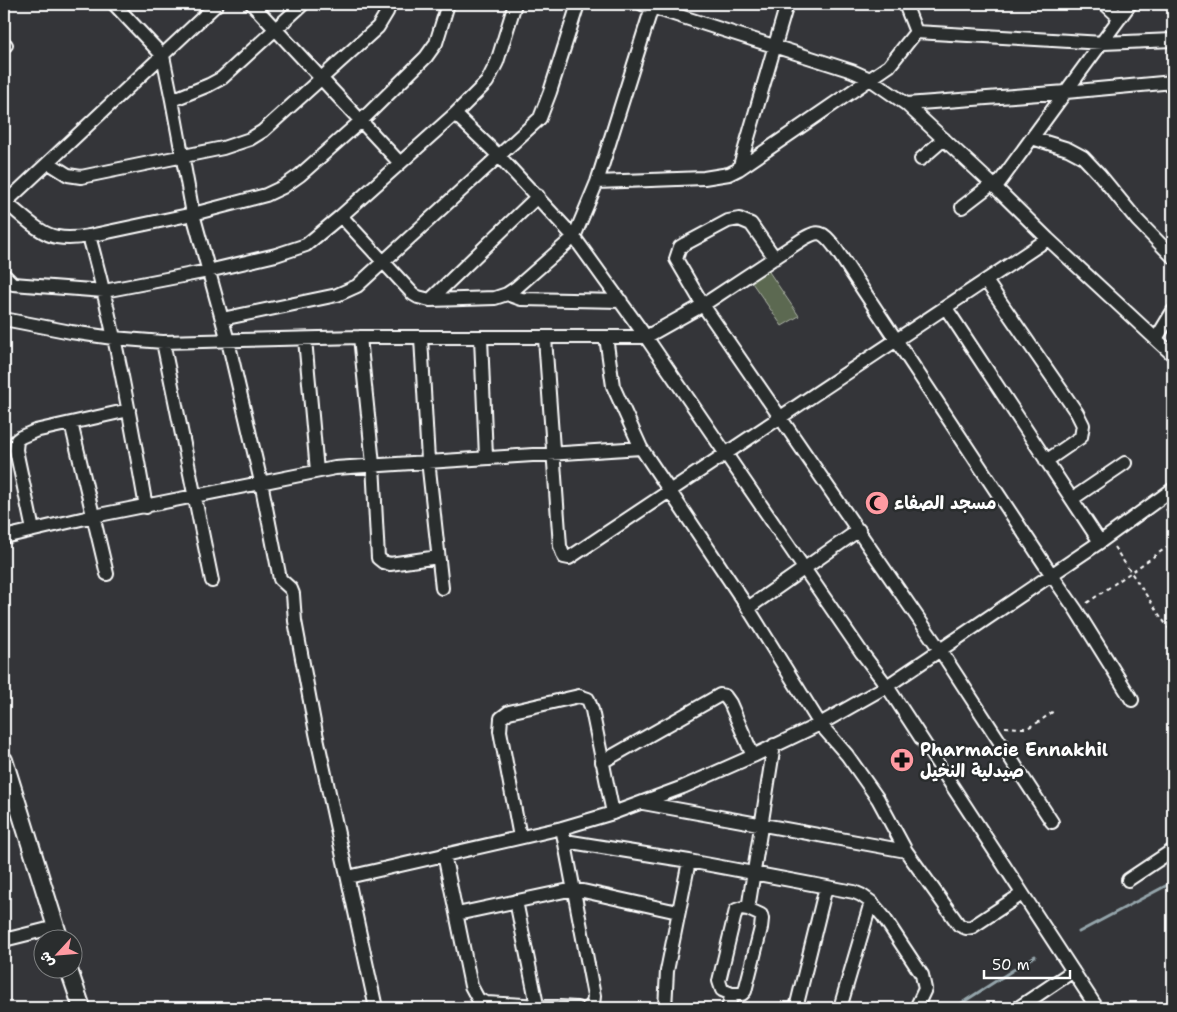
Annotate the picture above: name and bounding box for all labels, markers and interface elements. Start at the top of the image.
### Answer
mosque icon: مسجد الصفاء [864,490,890,516]
place label: مسجد الصفاء [894,491,996,515]
place label: Pharmacie Ennakhil صيدلية النخيل [920,738,1108,783]
pharmacy icon: Pharmacie Ennakhil صيدلية النخيل [889,747,915,773]
north arrow [32,930,82,980]
scale bar [984,947,1071,979]
text: ش [35,949,58,971]
text: 50 m [992,955,1030,975]

